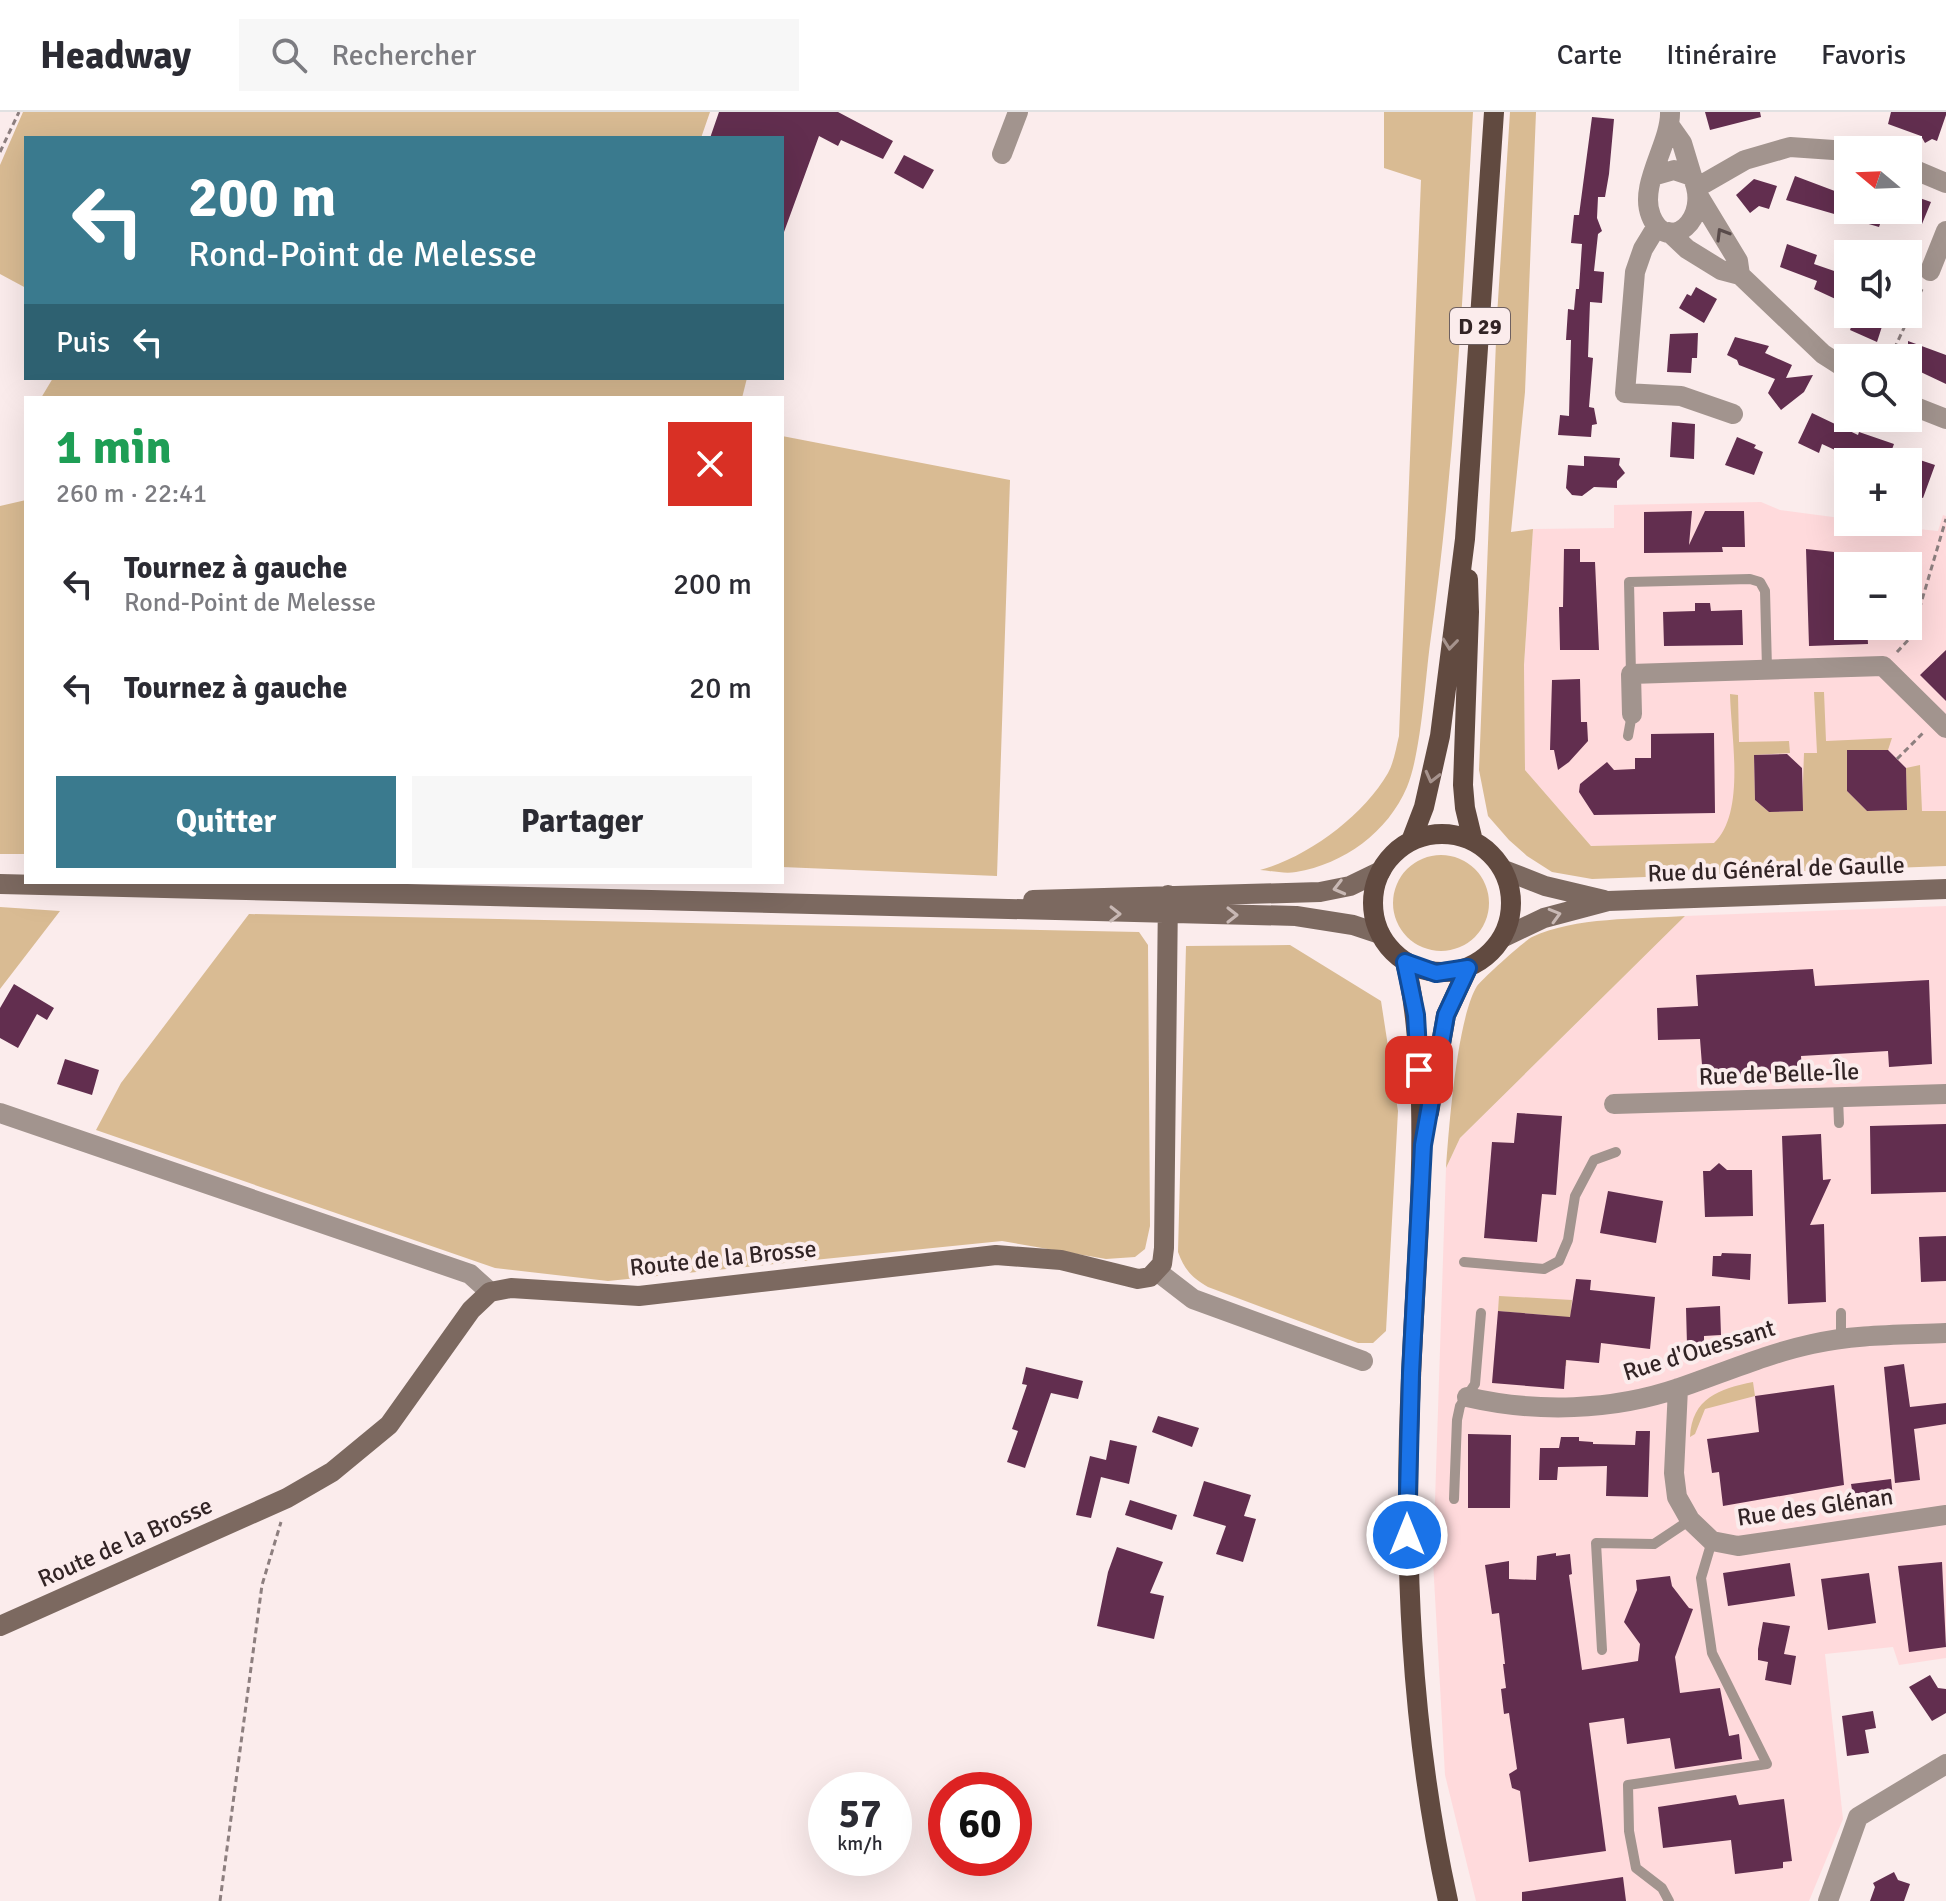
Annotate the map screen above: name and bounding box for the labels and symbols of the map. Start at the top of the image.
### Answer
north arrow [1834,136,1922,224]
one-way arrow [1716,228,1731,243]
road number: D 29 [1450,308,1510,344]
one-way arrow [1442,638,1459,651]
one-way arrow [1424,770,1441,784]
street label: Rue du Général de Gaulle [1647,850,1905,888]
one-way arrow [1333,878,1347,895]
one-way arrow [1109,905,1122,922]
one-way arrow [1226,906,1239,924]
one-way arrow [1547,908,1561,924]
pin [1385,1036,1453,1104]
street label: Rue de Belle-Île [1698,1056,1860,1092]
street label: Route de la Brosse [628,1233,818,1283]
street label: Rue d'Ouessant [1619,1313,1779,1387]
street label: Rue des Glénan [1735,1481,1895,1533]
street label: Route de la Brosse [33,1490,217,1594]
position arrow [1365,1493,1449,1577]
speed limit sign: 60 [928,1772,1032,1876]

